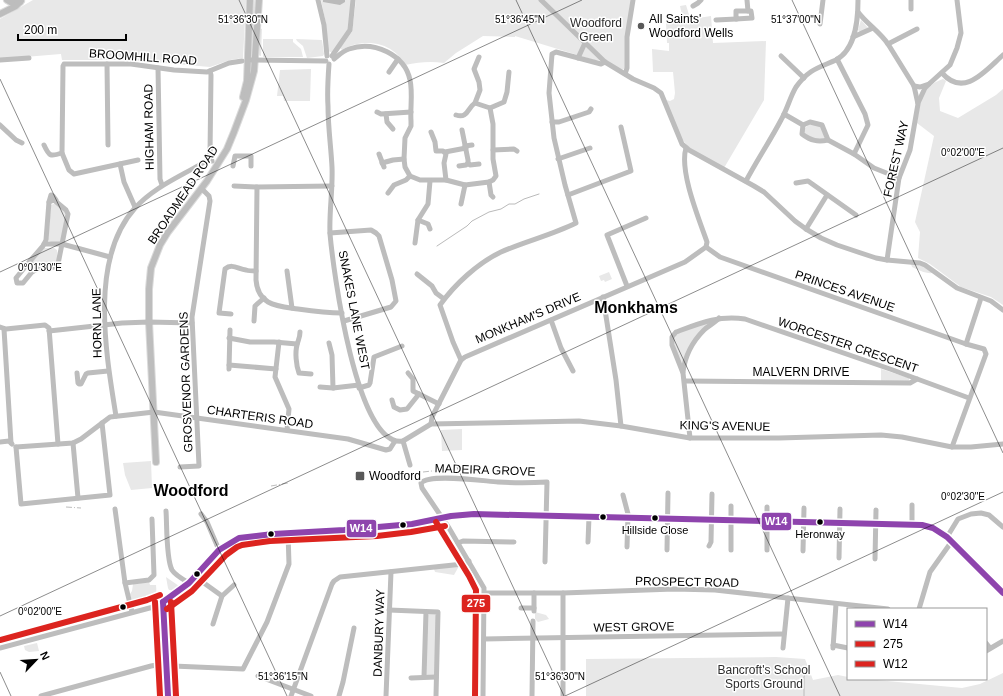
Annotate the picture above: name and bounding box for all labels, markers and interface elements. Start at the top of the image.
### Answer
place label: All Saints' Woodford Wells [649,12,733,40]
text: 51°36'30"N [218,14,268,25]
text: 51°36'45"N [495,14,545,25]
text: 51°37'00"N [771,14,821,25]
scale bar [18,16,126,42]
park label: Woodford Green [570,16,622,44]
marker: All Saints' Woodford Wells [636,21,646,31]
text: 200 m [24,23,57,37]
street label: BROOMHILL ROAD [89,46,198,68]
street label: HIGHAM ROAD [141,84,157,170]
street label: FOREST WAY [880,120,912,198]
street label: BROADMEAD ROAD [145,143,221,247]
text: 0°02'00"E [941,147,985,158]
street label: SNAKES LANE WEST [336,249,373,372]
text: 0°01'30"E [18,262,62,273]
street label: PRINCES AVENUE [793,267,897,315]
street label: HORN LANE [89,288,105,358]
street label: MONKHAM'S DRIVE [473,289,583,347]
district label: Monkhams [594,299,678,316]
street label: GROSVENOR GARDENS [177,311,195,453]
street label: WORCESTER CRESCENT [776,314,921,376]
street label: MALVERN DRIVE [752,365,850,379]
street label: CHARTERIS ROAD [206,403,314,431]
street label: KING'S AVENUE [680,418,770,434]
street label: MADEIRA GROVE [434,461,536,479]
place label: Woodford [369,469,421,483]
marker: Woodford [354,470,366,482]
district label: Woodford [153,482,229,499]
text: 0°02'30"E [941,491,985,502]
unlabelled marker [598,512,608,522]
line badge: W14 [761,512,792,531]
marker: Hillside Close [650,513,660,523]
text: W14 [765,515,788,527]
marker: Heronway [815,517,825,527]
line badge: W14 [346,519,377,538]
unlabelled marker [398,520,408,530]
text: W14 [350,522,373,534]
place label: Hillside Close [622,524,688,536]
place label: Heronway [795,528,845,540]
unlabelled marker [266,529,276,539]
unlabelled marker [192,569,202,579]
street label: PROSPECT ROAD [635,574,739,590]
street label: DANBURY WAY [370,589,388,677]
line badge: 275 [461,594,491,613]
text: 275 [467,597,485,609]
unlabelled marker [118,602,128,612]
text: 0°02'00"E [18,606,62,617]
legend [847,608,987,680]
text: W14 [883,617,908,631]
street label: WEST GROVE [593,619,675,635]
text: 275 [883,637,903,651]
north arrow [16,640,56,680]
text: N [38,650,52,662]
text: W12 [883,657,908,671]
park label: Bancroft's School Sports Ground [717,663,811,691]
text: 51°36'15"N [258,671,308,682]
text: 51°36'30"N [535,671,585,682]

